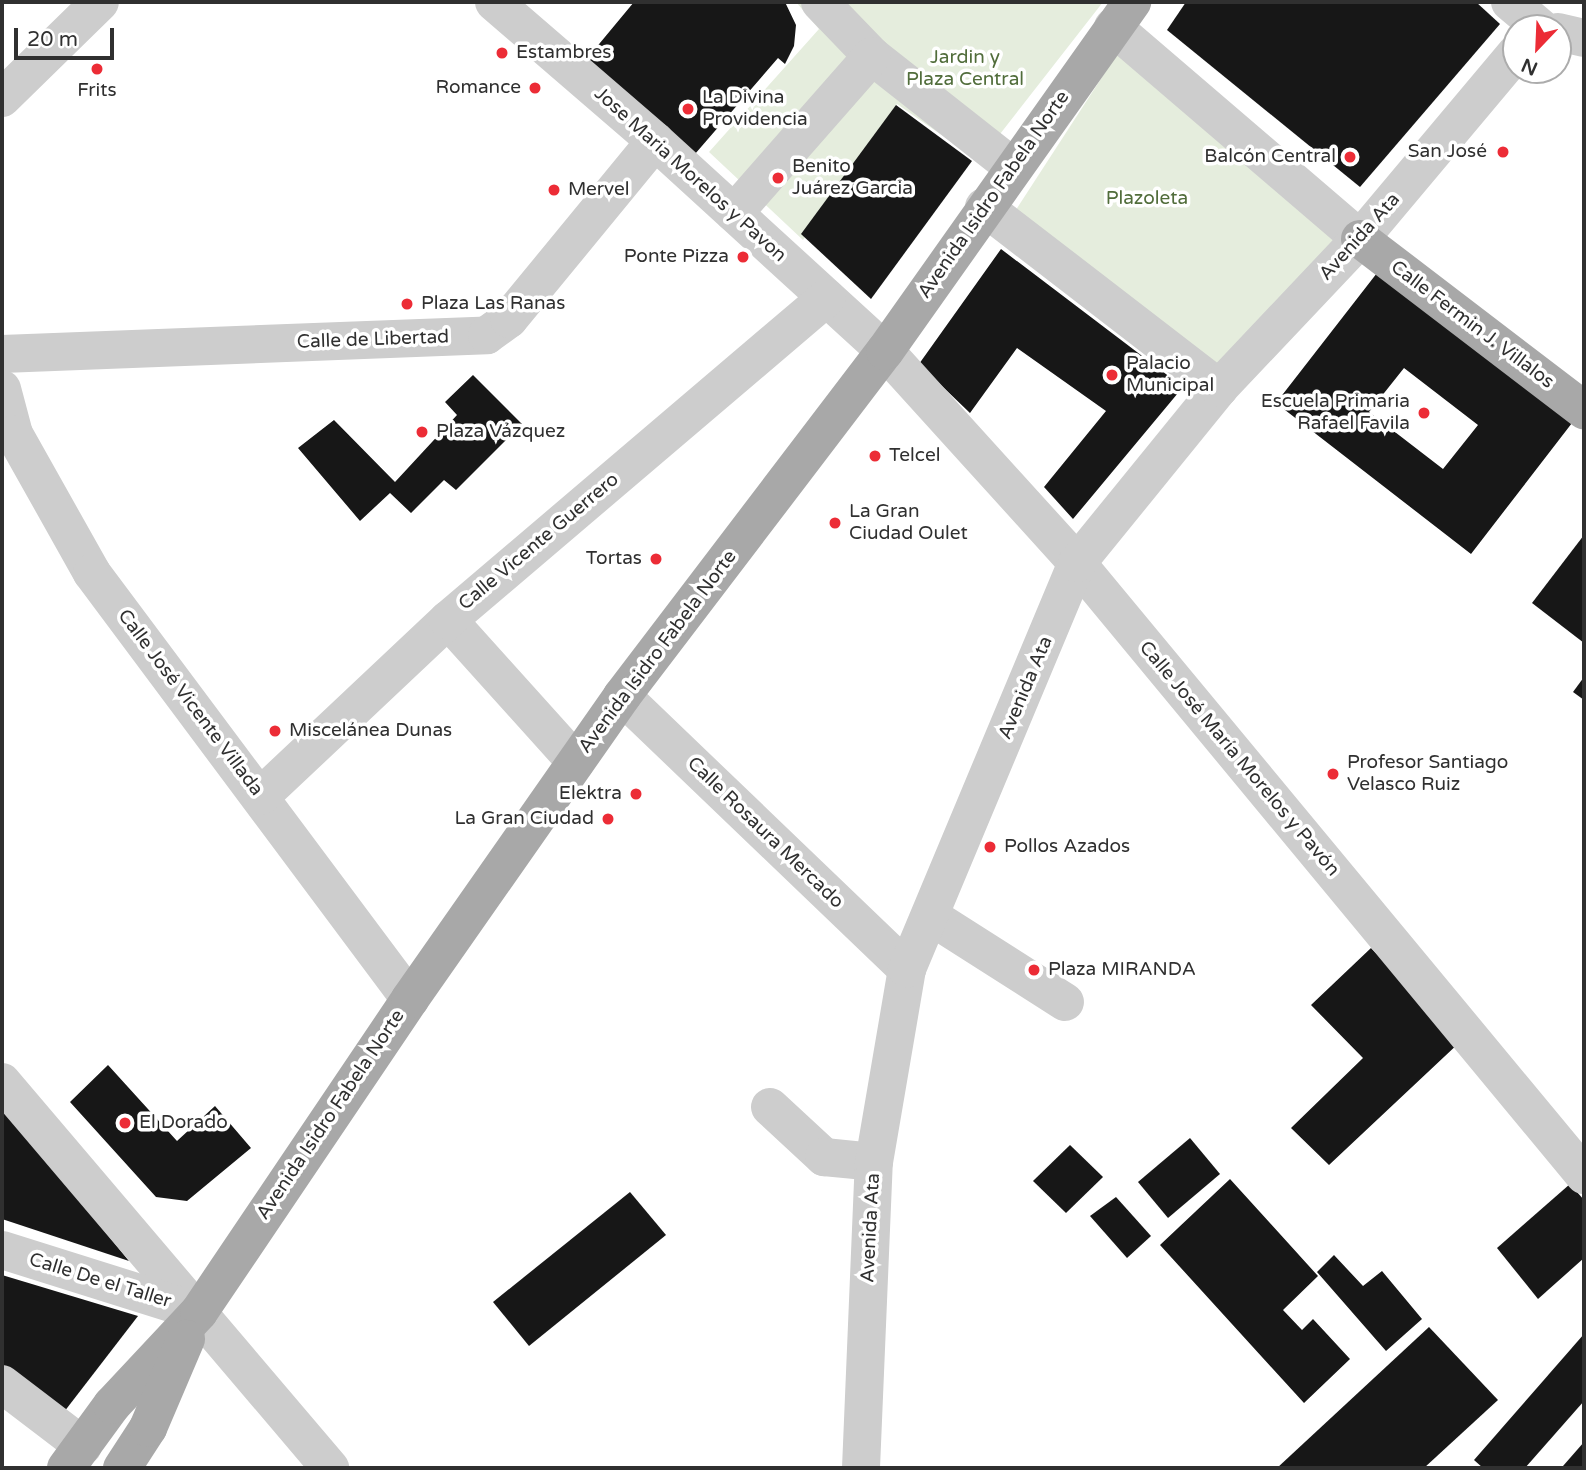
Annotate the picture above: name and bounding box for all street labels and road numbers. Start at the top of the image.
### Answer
street label: Jose Maria Morelos y Pavon [589,83,791,267]
street label: Avenida Isidro Fabela Norte [913,87,1075,303]
street label: Avenida Ata [1315,189,1405,285]
street label: Calle Fermin J. Villalos [1386,256,1558,394]
street label: Calle de Libertad [296,326,450,354]
street label: Calle Vicente Guerrero [454,468,624,616]
street label: Avenida Isidro Fabela Norte [574,546,742,758]
street label: Calle José Vicente Villada [112,605,268,801]
street label: Avenida Ata [994,633,1058,743]
street label: Calle José María Morelos y Pavón [1134,637,1344,881]
street label: Calle Rosaura Mercado [682,752,848,914]
street label: Avenida Isidro Fabela Norte [252,1006,410,1224]
street label: Avenida Ata [857,1173,885,1283]
street label: Calle De el Taller [26,1249,174,1313]

